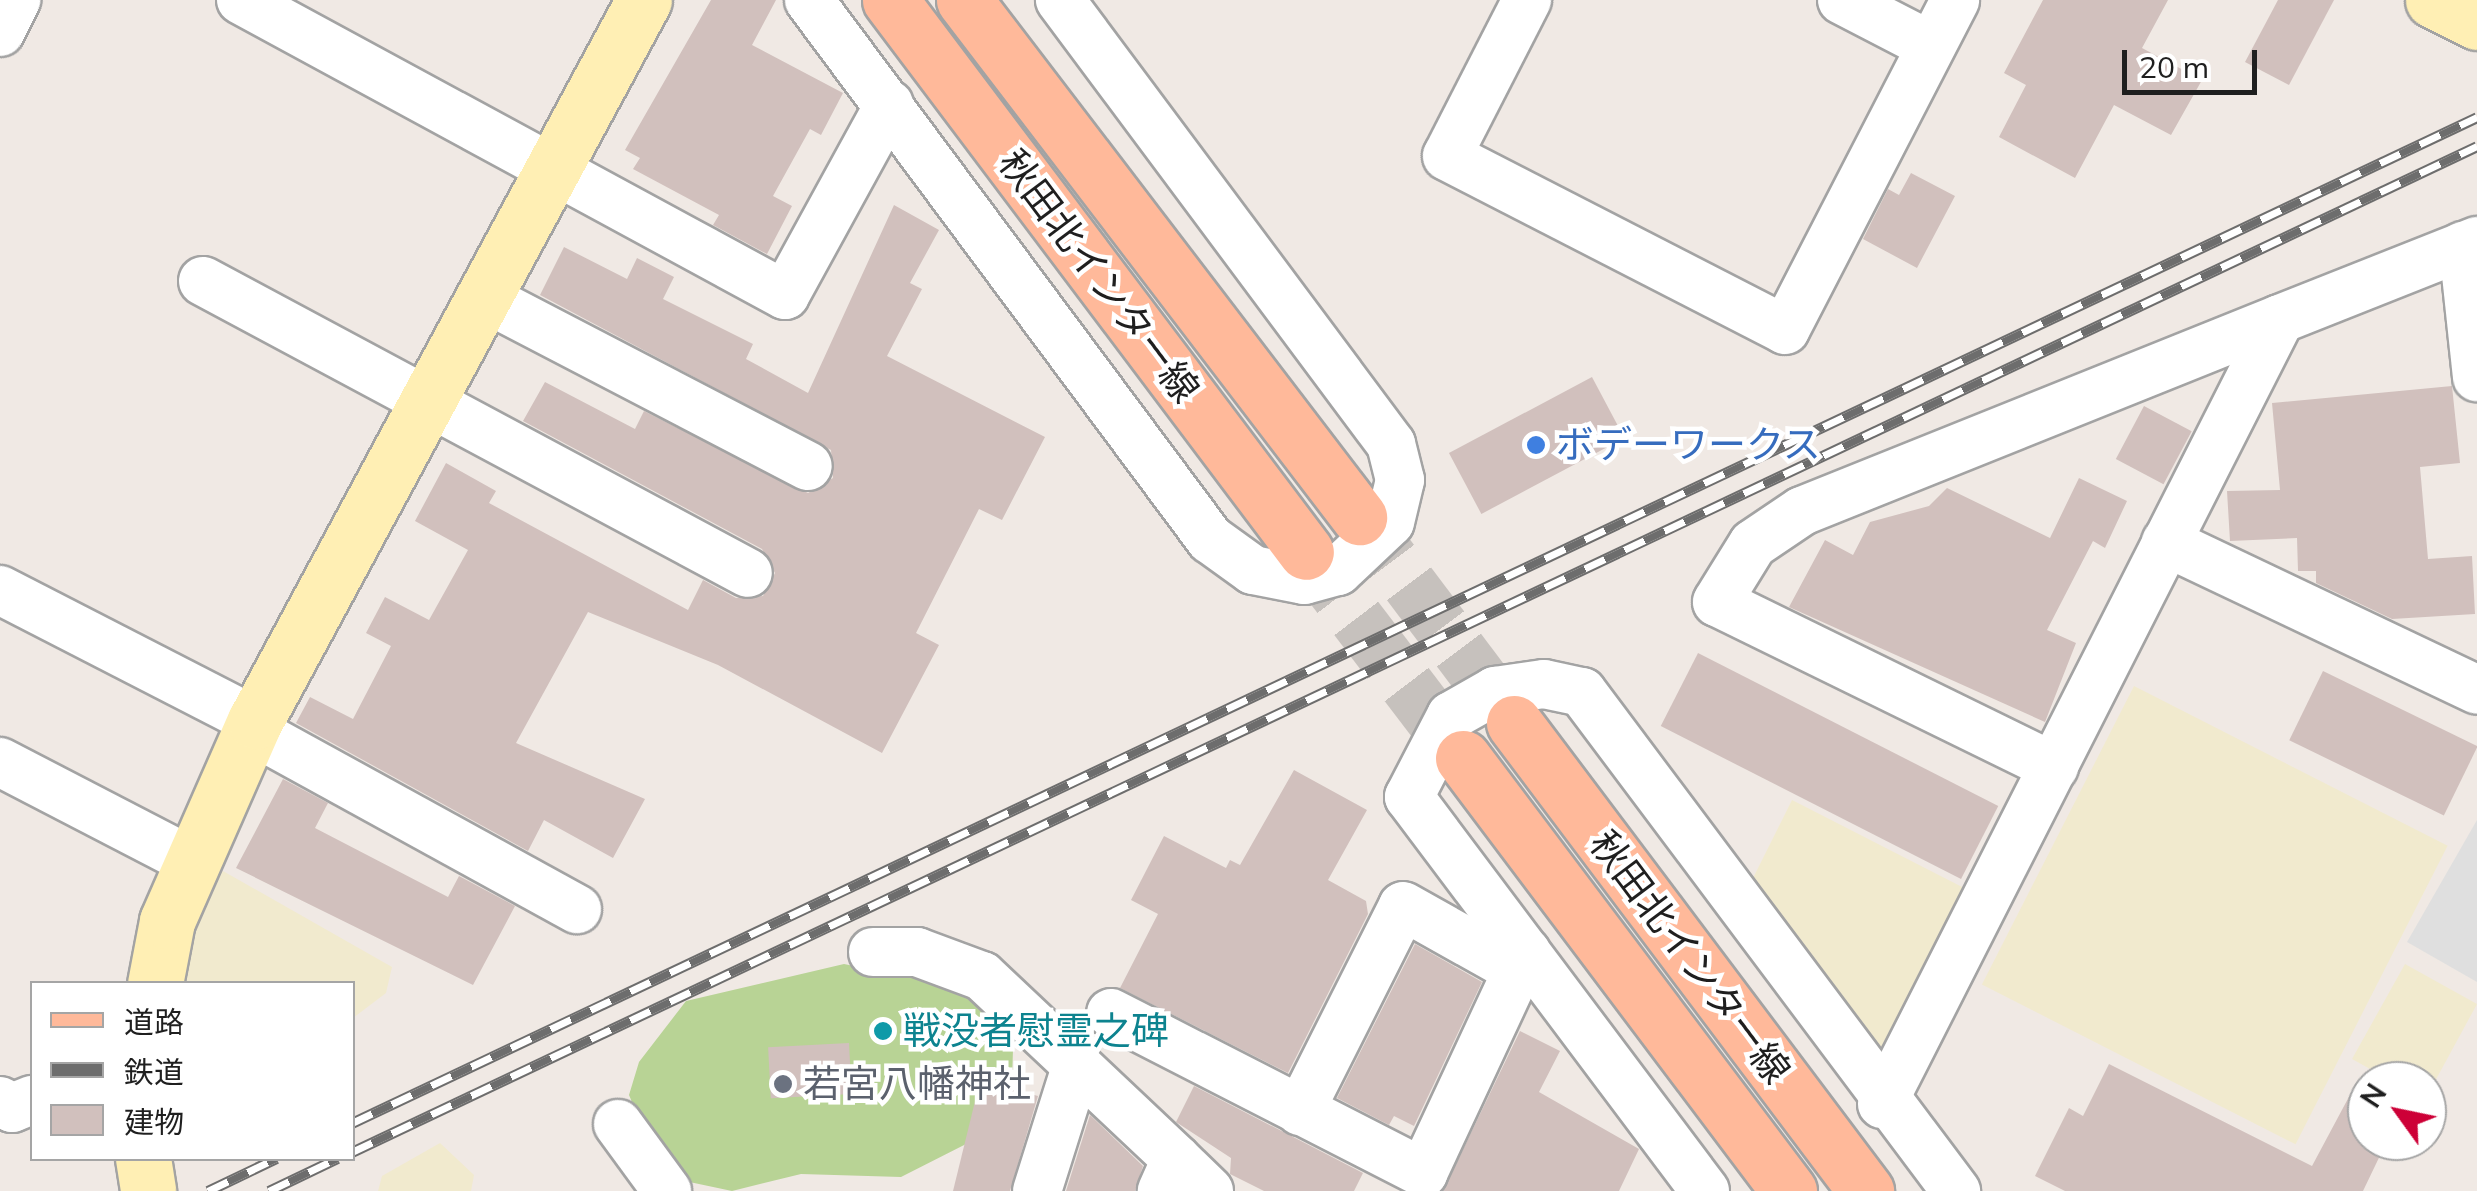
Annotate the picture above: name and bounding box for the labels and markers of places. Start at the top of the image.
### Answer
place label: ボデーワークス [1556,422,1822,468]
marker: ボデーワークス [1525,434,1547,456]
place label: 戦没者慰霊之碑 [903,1008,1169,1054]
marker: 戦没者慰霊之碑 [872,1020,894,1042]
place label: 若宮八幡神社 [803,1061,1031,1107]
marker: 若宮八幡神社 [772,1073,794,1095]

